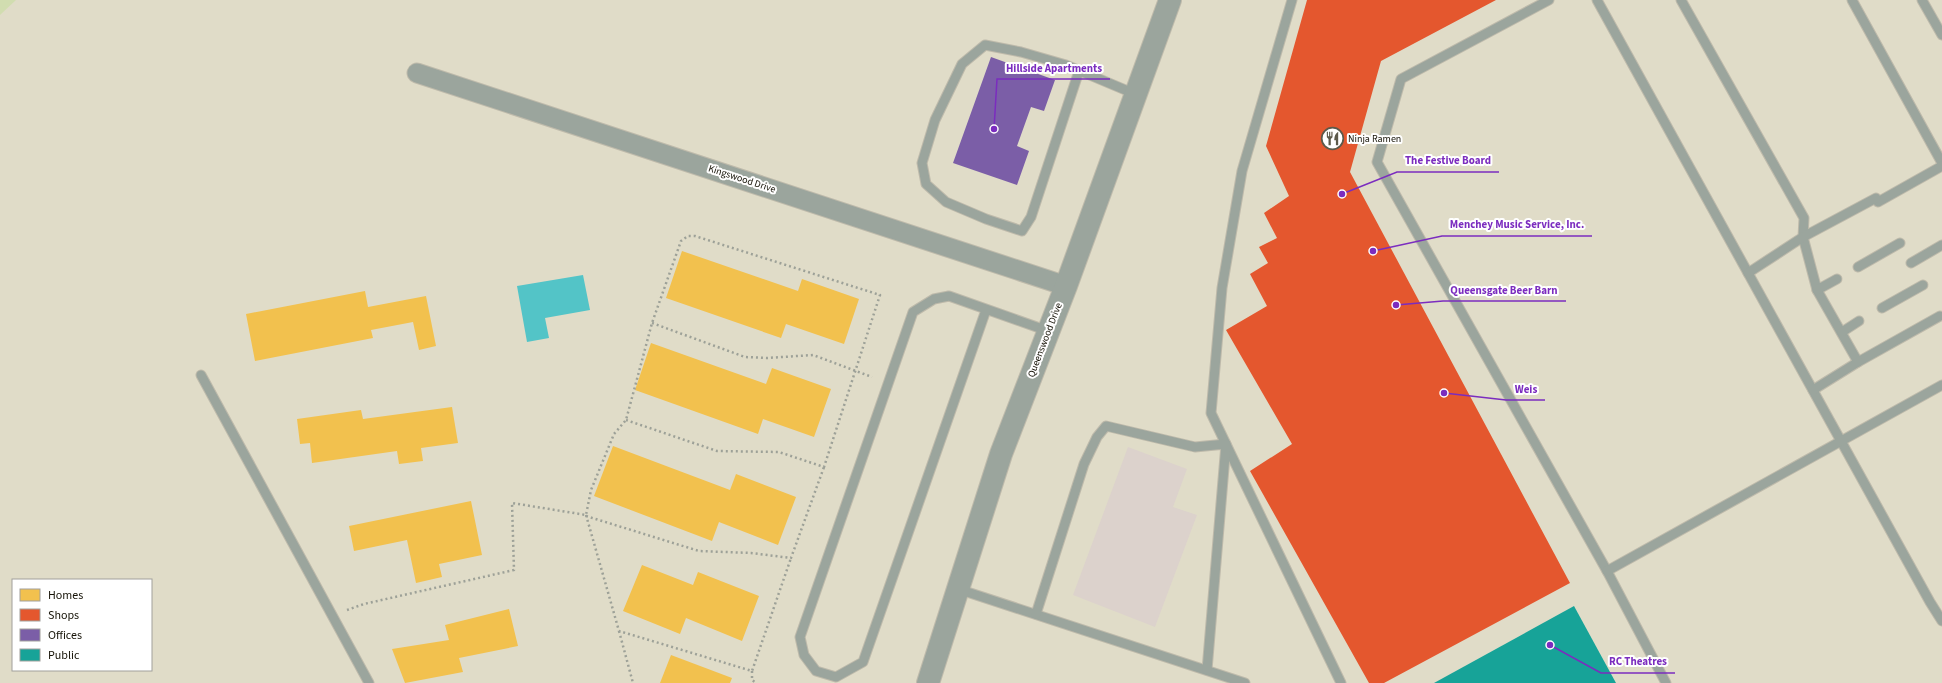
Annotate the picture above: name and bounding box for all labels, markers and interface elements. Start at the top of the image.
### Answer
callout: Hillside Apartments [997,56,1110,79]
text: Hillside Apartments [1006,61,1102,76]
restaurant icon: Ninja Ramen [1320,126,1346,152]
place label: Ninja Ramen [1348,132,1401,146]
callout: The Festive Board [1397,149,1499,172]
text: The Festive Board [1405,153,1491,168]
street label: Kingswood Drive [706,162,778,197]
callout: Menchey Music Service, Inc. [1442,213,1592,236]
text: Menchey Music Service, Inc. [1450,217,1584,232]
callout: Queensgate Beer Barn [1443,278,1566,301]
text: Queensgate Beer Barn [1450,283,1558,298]
street label: Queenswood Drive [1024,301,1066,379]
callout: Weis [1506,377,1545,400]
text: Weis [1515,382,1537,397]
legend [12,579,152,671]
text: Homes [48,587,83,604]
text: Shops [48,607,79,624]
text: Offices [48,627,82,644]
text: Public [48,647,80,664]
callout: RC Theatres [1601,650,1675,673]
text: RC Theatres [1609,654,1667,669]

